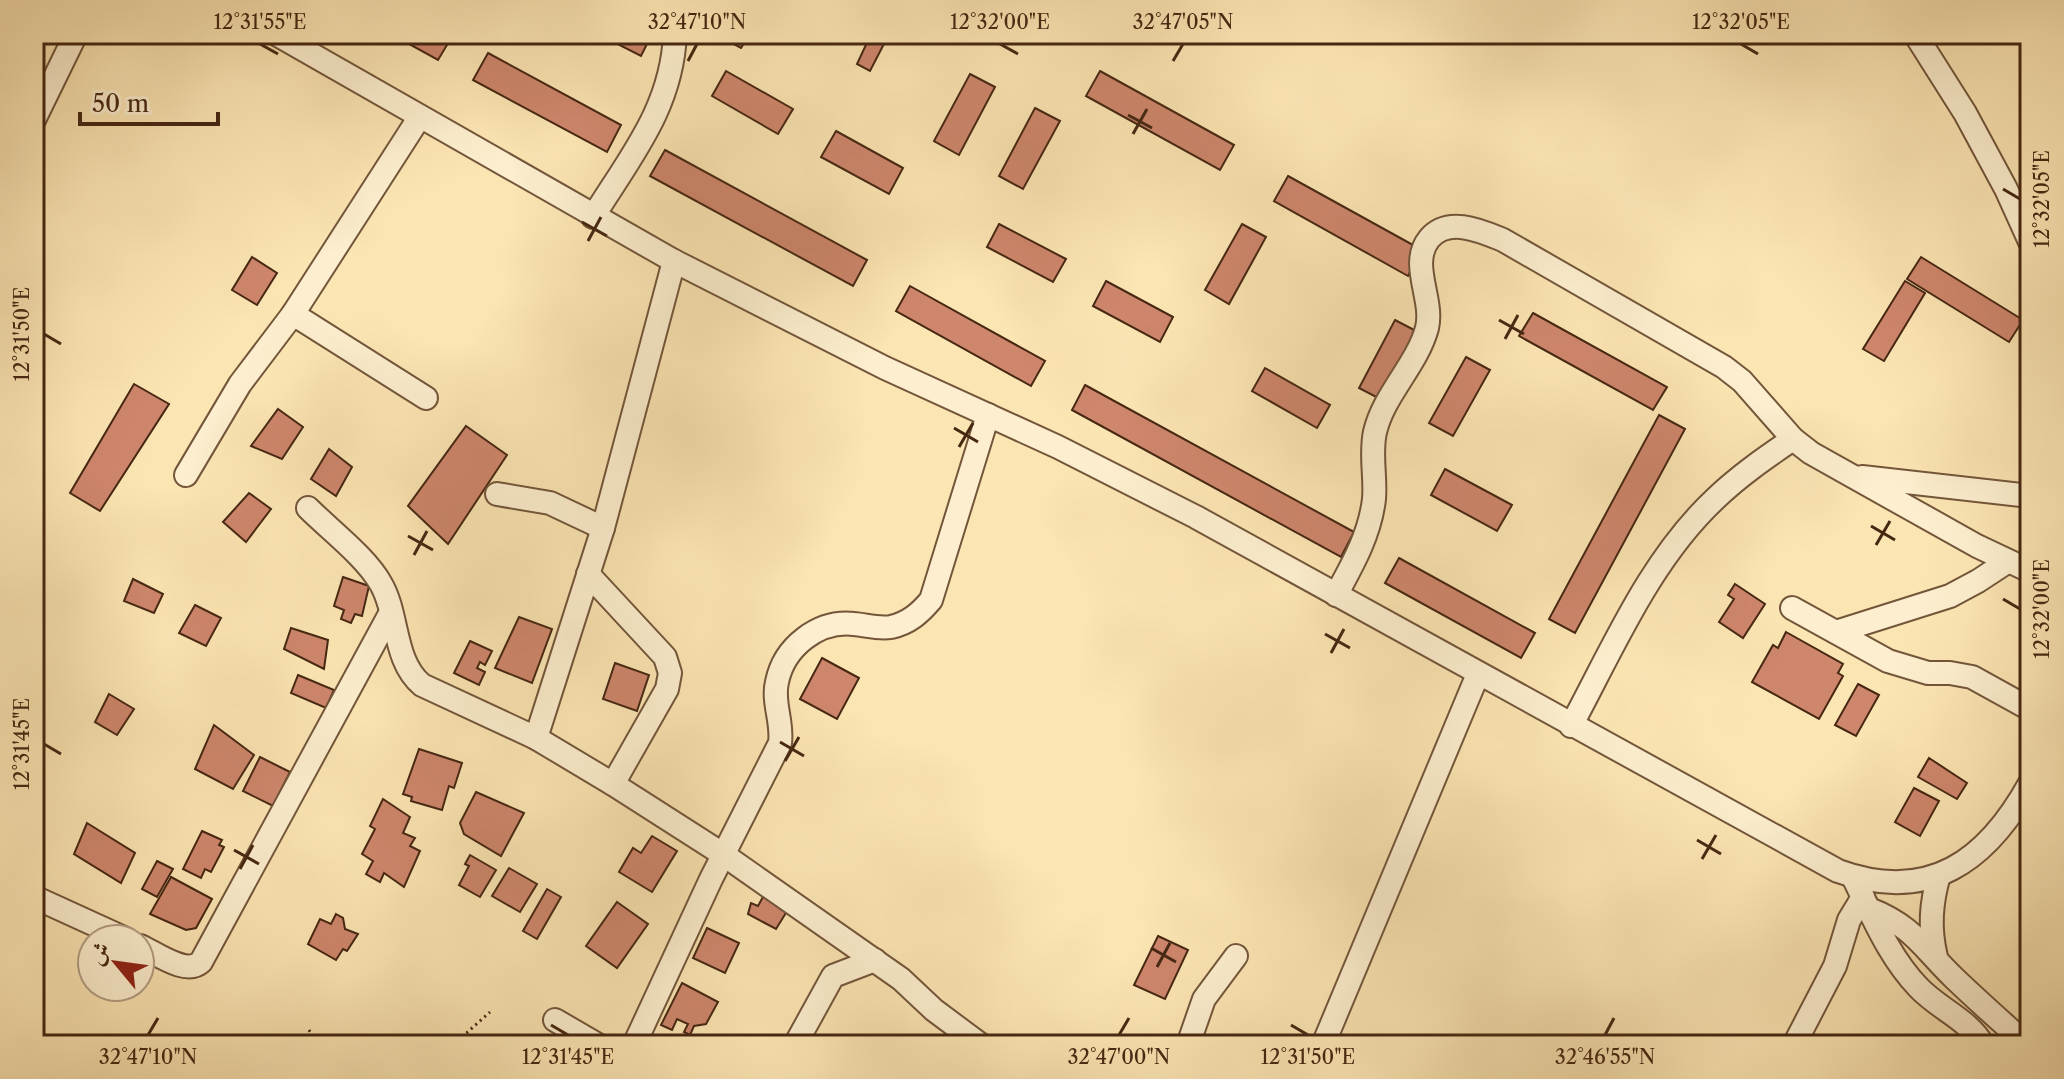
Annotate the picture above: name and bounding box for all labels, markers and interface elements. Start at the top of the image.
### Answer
text: 12°31'55"E [214,10,306,34]
text: 32°47'10"N [648,10,746,34]
text: 12°32'00"E [950,10,1050,34]
text: 32°47'05"N [1133,10,1233,34]
text: 12°32'05"E [1692,10,1790,34]
scale bar [80,76,218,126]
text: 50 m [92,89,149,118]
text: 12°32'05"E [2030,150,2054,248]
text: 12°31'50"E [10,287,34,381]
text: 12°32'00"E [2030,559,2054,659]
text: 12°31'45"E [10,698,34,790]
north arrow [76,923,156,1003]
text: ش [82,937,116,970]
text: 32°47'10"N [99,1045,197,1069]
text: 12°31'45"E [522,1045,614,1069]
text: 32°47'00"N [1068,1045,1170,1069]
text: 12°31'50"E [1261,1045,1355,1069]
text: 32°46'55"N [1555,1045,1655,1069]

